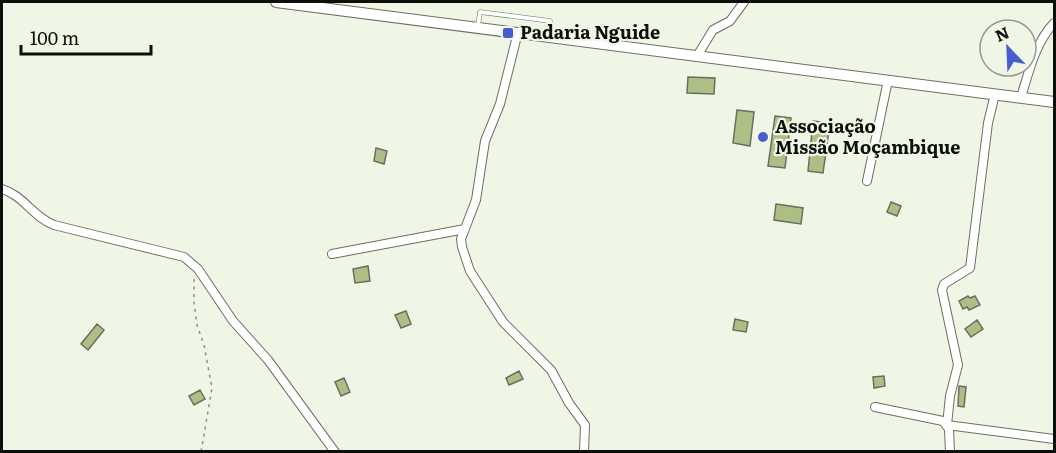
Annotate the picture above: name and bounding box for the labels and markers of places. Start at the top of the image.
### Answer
place label: Padaria Nguide [520,18,660,45]
marker: Padaria Nguide [501,26,515,40]
place label: Associação Missão Moçambique [775,112,961,160]
marker: Associação Missão Moçambique [756,130,770,144]

